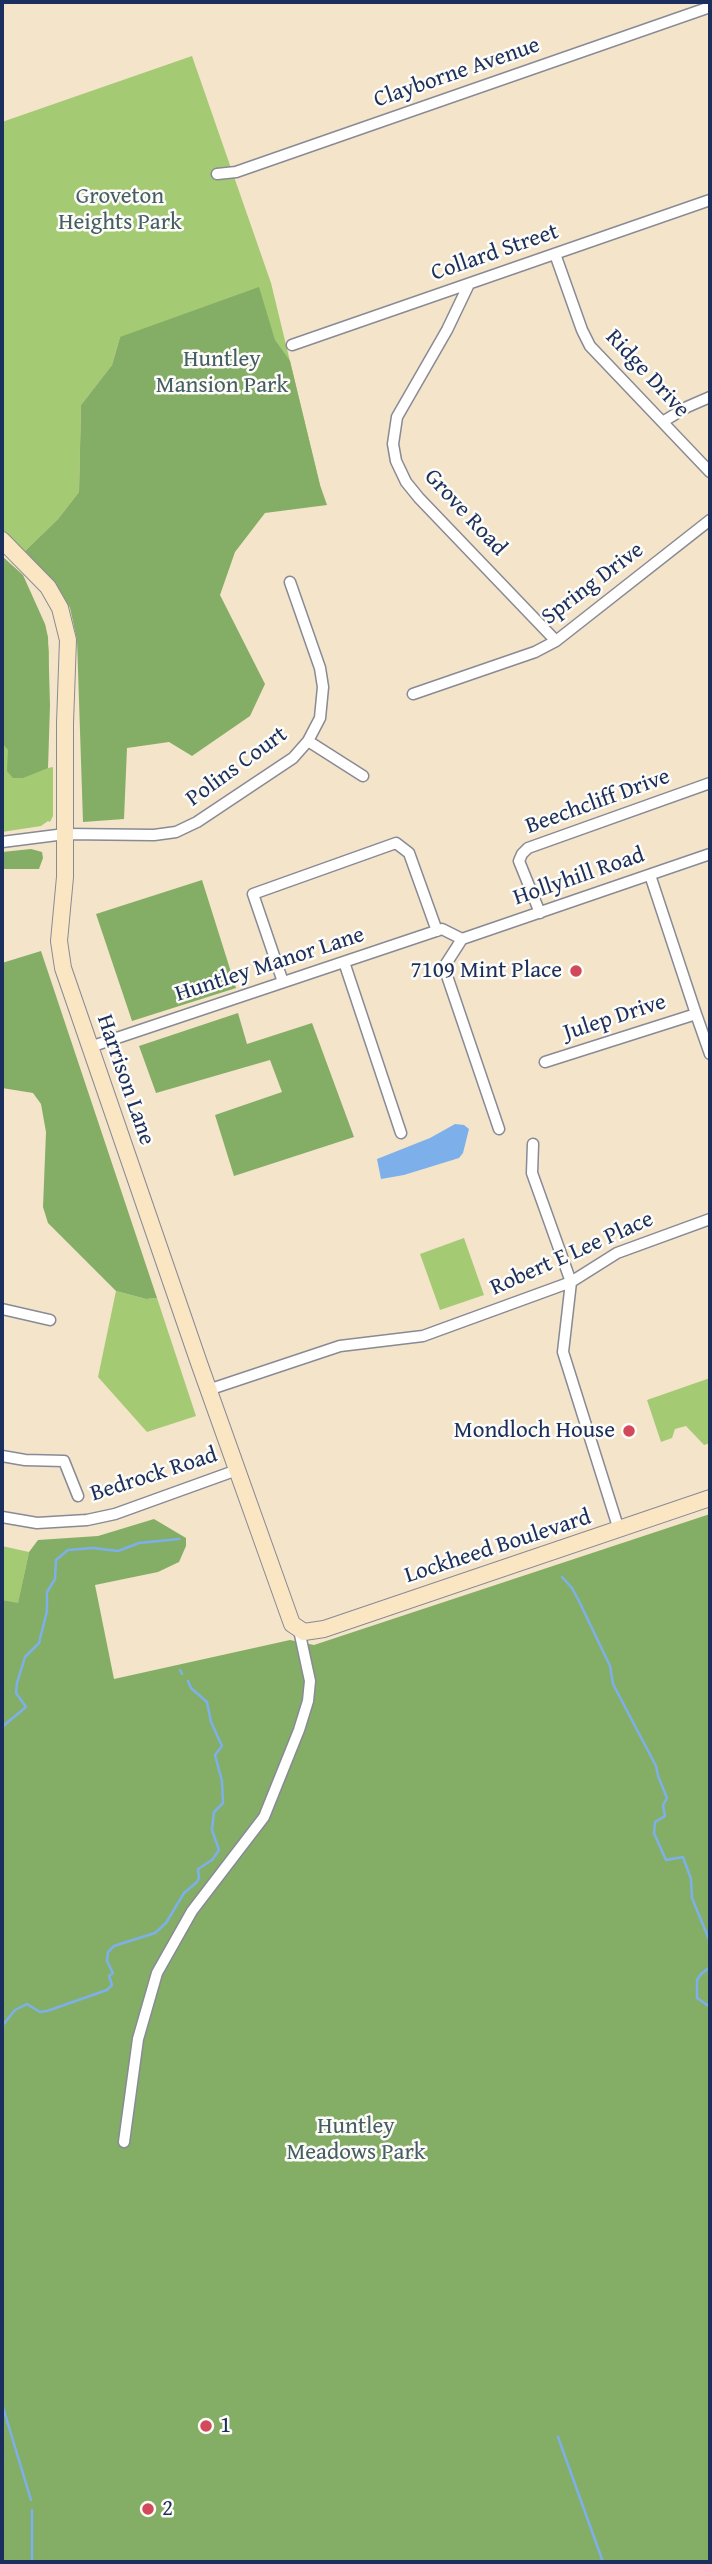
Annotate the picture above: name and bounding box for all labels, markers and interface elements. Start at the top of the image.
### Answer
street label: Clayborne Avenue [370,32,544,114]
park label: Groveton Heights Park [58,183,182,237]
street label: Collard Street [428,218,562,288]
street label: Ridge Drive [599,324,695,424]
park label: Huntley Mansion Park [156,346,288,400]
street label: Grove Road [418,464,512,562]
street label: Spring Drive [537,537,649,631]
street label: Polins Court [181,721,293,813]
street label: Beechcliff Drive [522,763,674,841]
street label: Hollyhill Road [510,842,648,912]
street label: Huntley Manor Lane [172,921,368,1009]
place label: 7109 Mint Place [411,957,562,985]
marker: 7109 Mint Place [568,963,584,979]
street label: Julep Drive [560,988,670,1048]
street label: Harrison Lane [90,1011,160,1149]
street label: Robert E Lee Place [486,1206,658,1302]
place label: Mondloch House [454,1417,615,1445]
marker: Mondloch House [621,1423,637,1439]
street label: Bedrock Road [87,1442,221,1508]
street label: Lockheed Boulevard [401,1504,595,1590]
park label: Huntley Meadows Park [286,2113,426,2167]
place label: 1 [220,2412,231,2440]
marker: 1 [198,2418,214,2434]
place label: 2 [162,2495,173,2523]
marker: 2 [140,2501,156,2517]

